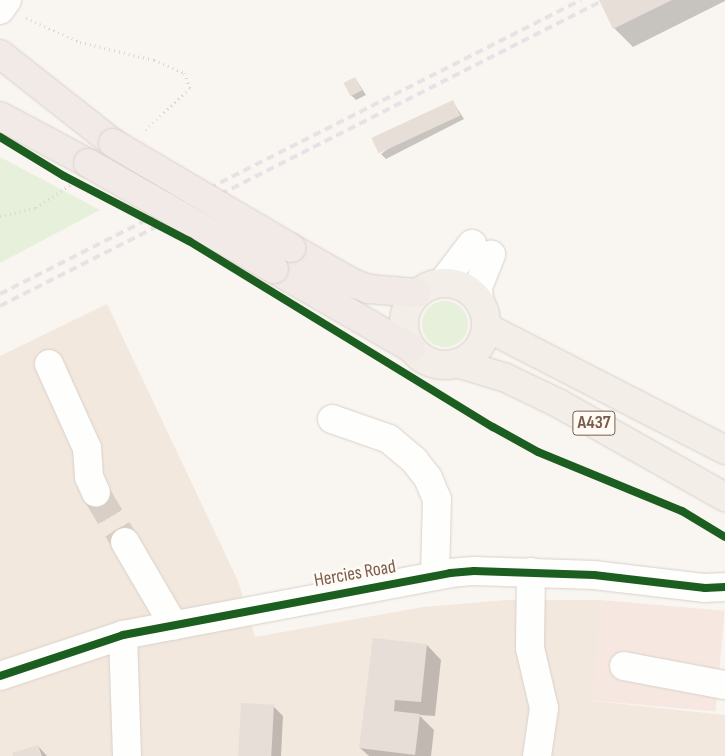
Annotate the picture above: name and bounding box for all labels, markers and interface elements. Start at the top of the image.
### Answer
road number: A437 [572,408,616,438]
street label: Hercies Road [312,556,398,592]

